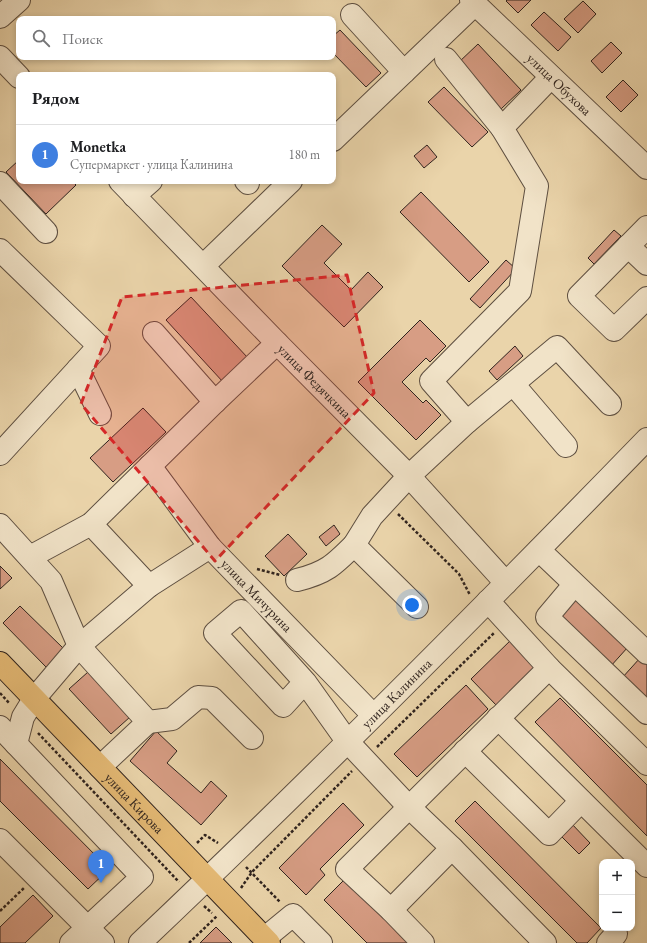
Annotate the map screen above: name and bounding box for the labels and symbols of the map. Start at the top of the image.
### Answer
street label: улица Обухова [523,49,596,120]
street label: улица Федячкина [274,340,356,422]
street label: улица Мичурина [217,555,297,636]
your location [402,595,422,615]
street label: улица Калинина [357,654,436,732]
street label: улица Кирова [101,769,168,838]
pin: 1 [88,850,114,883]

